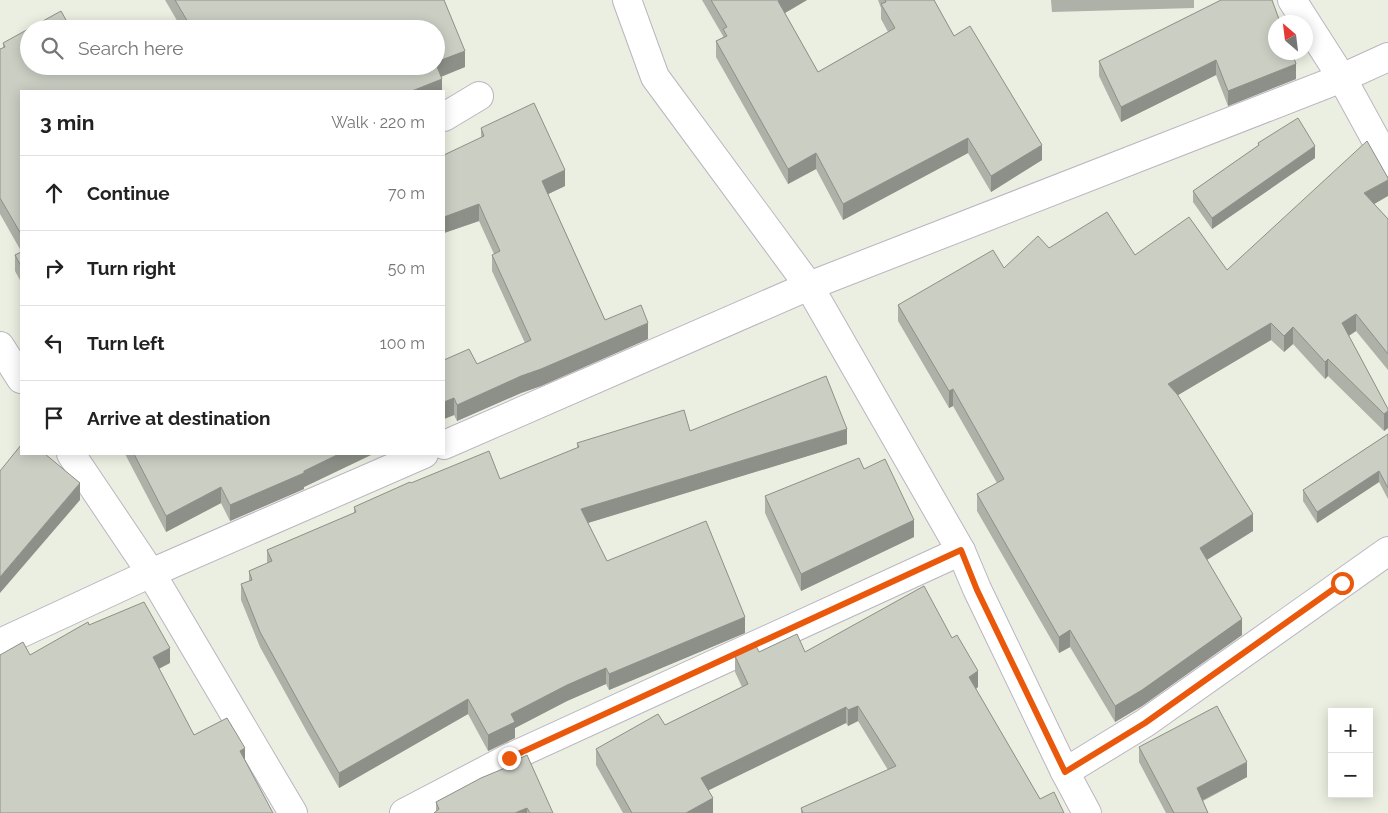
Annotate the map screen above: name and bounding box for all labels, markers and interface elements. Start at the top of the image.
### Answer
north arrow [1268,15,1313,60]
search box [20,20,445,75]
icon: search [38,34,66,62]
text: Search here [78,37,184,59]
text: 3 min [40,110,94,135]
text: Walk · 220 m [331,113,425,132]
icon: ahead [40,179,68,207]
text: Continue [87,182,170,204]
text: 70 m [388,184,425,203]
icon: right [40,254,68,282]
text: Turn right [87,257,176,279]
text: 50 m [388,259,425,278]
icon: left [40,329,68,357]
text: Turn left [87,332,164,354]
text: 100 m [380,334,425,353]
icon: arrive [40,404,68,432]
text: Arrive at destination [87,407,271,429]
route start [1331,572,1354,595]
map controls [1328,708,1373,798]
button: + [1328,708,1373,753]
route end [498,747,521,770]
button: − [1328,753,1373,798]

